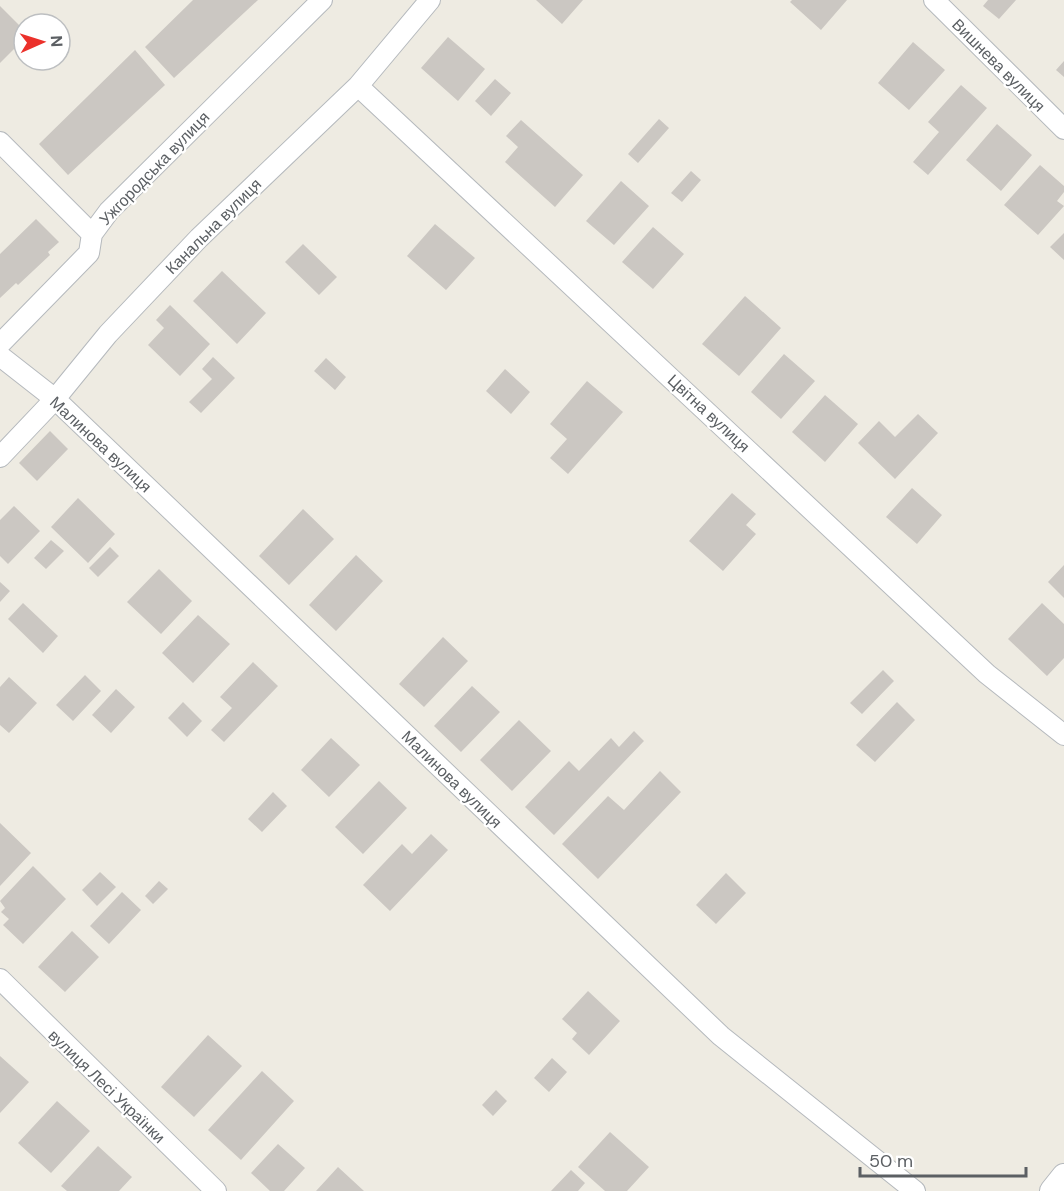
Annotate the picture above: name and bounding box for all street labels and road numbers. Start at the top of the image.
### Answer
street label: Вишнева вулиця [948,14,1050,116]
street label: Ужгородська вулиця [95,107,214,230]
street label: Канальна вулиця [161,174,266,279]
street label: Цвітна вулиця [663,370,754,457]
street label: Малинова вулиця [45,392,156,497]
street label: Малинова вулиця [397,726,506,833]
street label: вулиця Лесі Українки [44,1025,170,1148]

